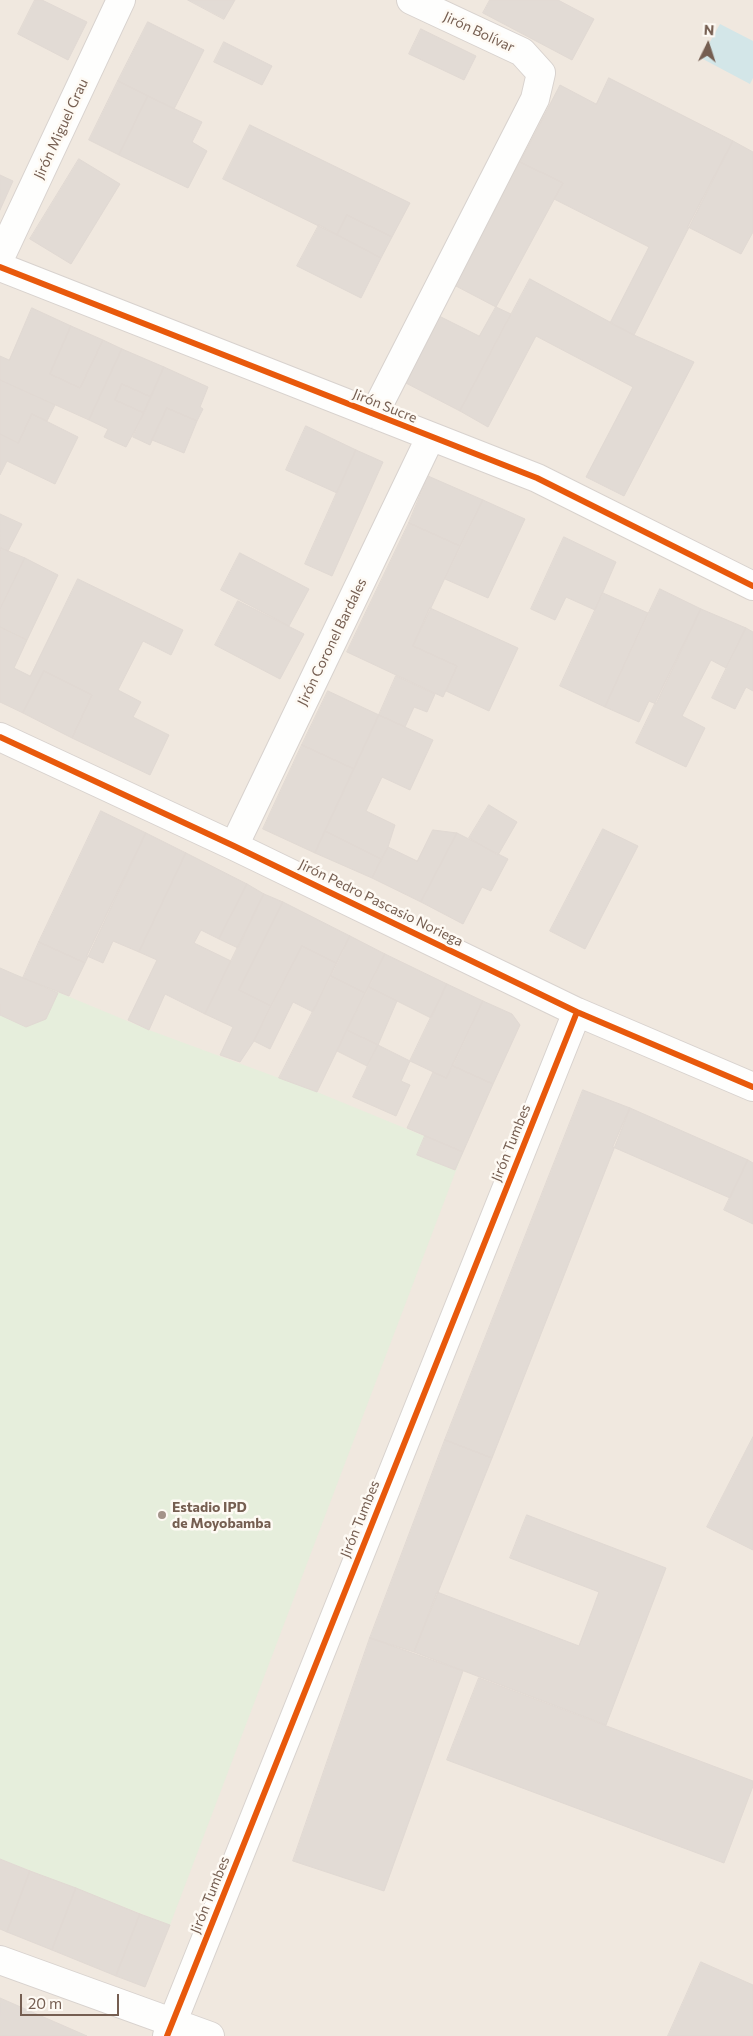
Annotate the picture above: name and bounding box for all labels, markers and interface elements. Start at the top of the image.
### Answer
street label: Jirón Bolívar [441,8,517,56]
north arrow [683,20,733,70]
text: N [703,21,715,38]
street label: Jirón Miguel Grau [30,76,92,182]
street label: Jirón Sucre [350,386,420,426]
street label: Jirón Coronel Bardales [294,575,370,709]
street label: Jirón Pedro Pascasio Noriega [296,856,466,950]
street label: Jirón Tumbes [488,1102,534,1184]
street label: Jirón Tumbes [337,1478,383,1560]
place label: Estadio IPD de Moyobamba [172,1499,271,1531]
marker: Estadio IPD de Moyobamba [156,1509,168,1521]
street label: Jirón Tumbes [187,1854,233,1936]
scale bar [22,1984,121,2016]
text: 20 m [28,1994,62,2012]

